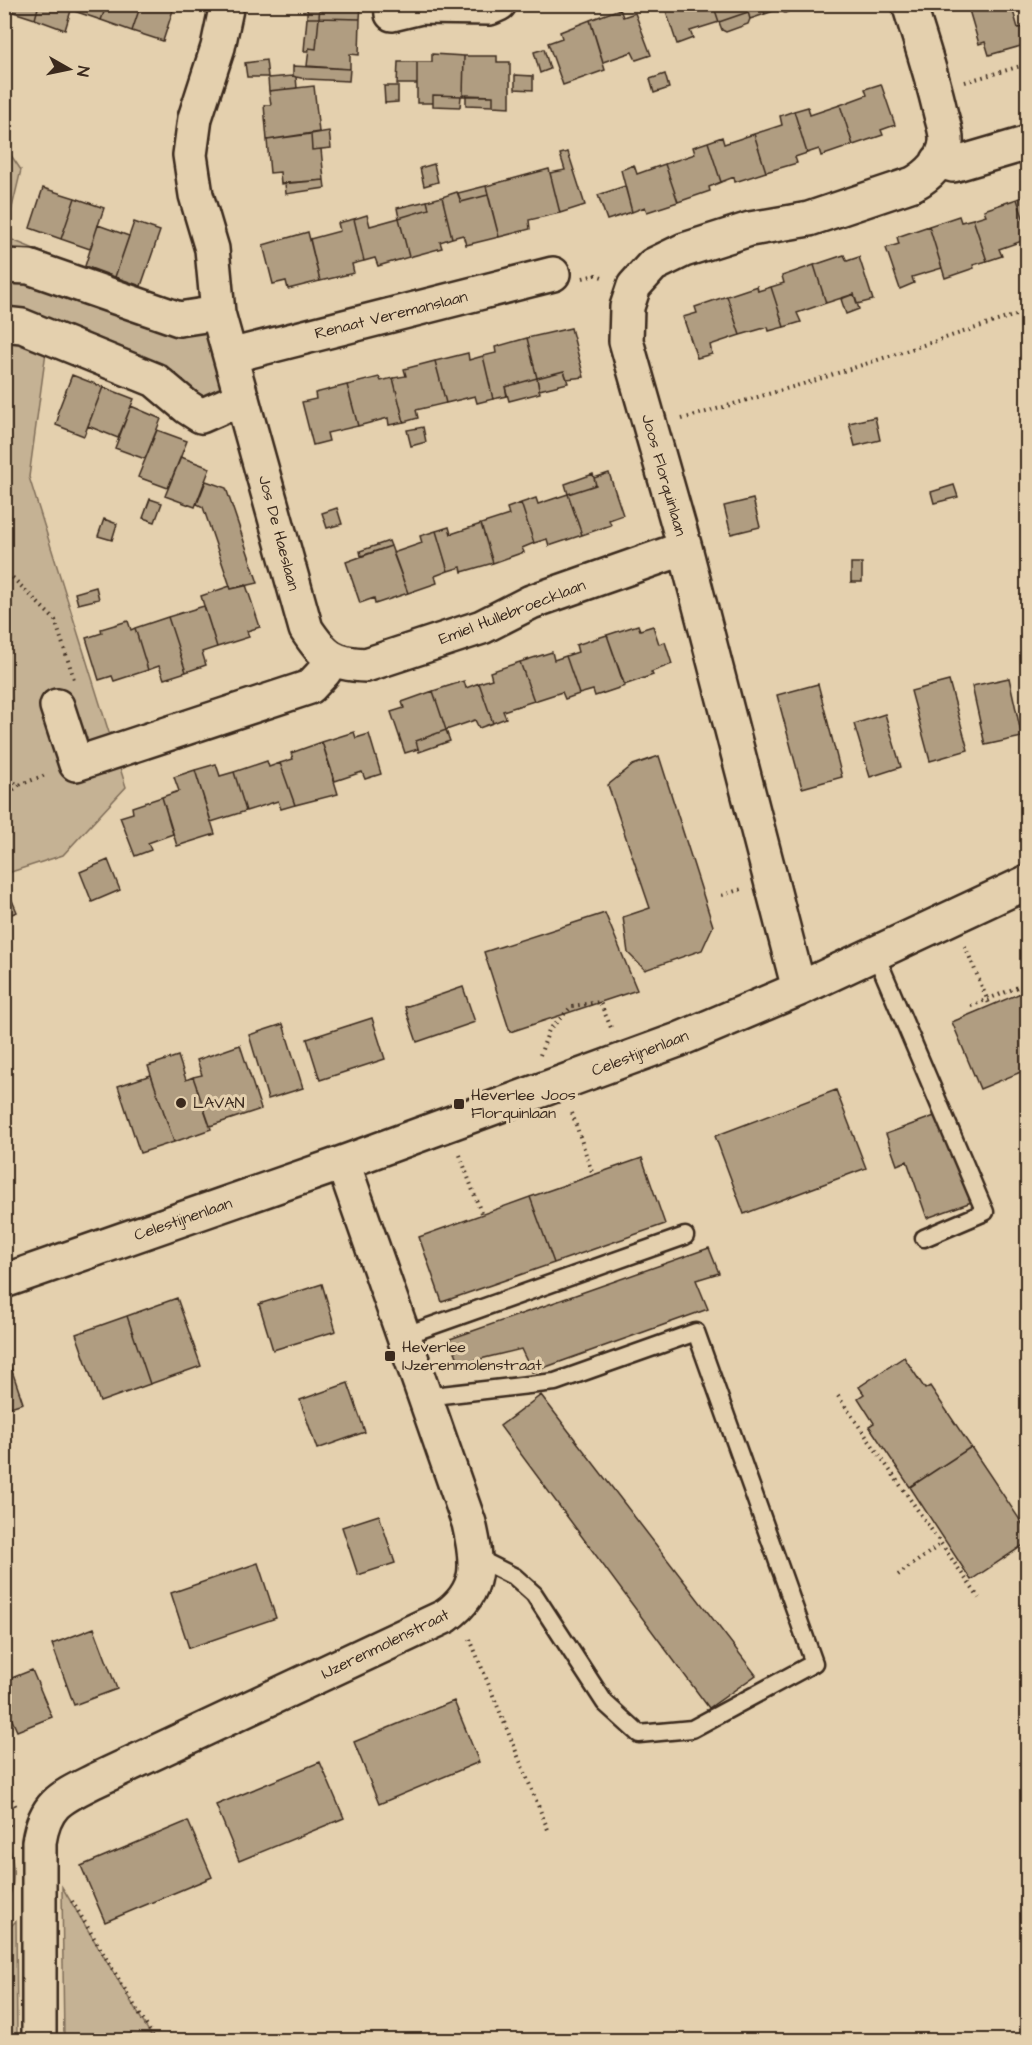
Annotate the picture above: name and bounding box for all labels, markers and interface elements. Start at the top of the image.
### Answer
north arrow [39,39,99,99]
text: N [71,65,94,78]
street label: Renaat Veremanslaan [312,285,470,345]
street label: Joos Florquinlaan [636,411,692,539]
street label: Jos De Haeslaan [253,473,305,593]
street label: Emiel Hullebroecklaan [435,574,589,650]
street label: Celestijnenlaan [588,1024,692,1082]
place label: Heverlee Joos Florquinlaan [471,1084,576,1124]
place label: LAVAN [193,1092,245,1114]
marker: LAVAN [174,1096,188,1110]
marker: Heverlee Joos Florquinlaan [452,1097,466,1111]
street label: Celestijnenlaan [131,1192,235,1246]
place label: Heverlee IJzerenmolenstraat [402,1336,542,1376]
marker: Heverlee IJzerenmolenstraat [383,1349,397,1363]
street label: IJzerenmolenstraat [317,1603,453,1684]

